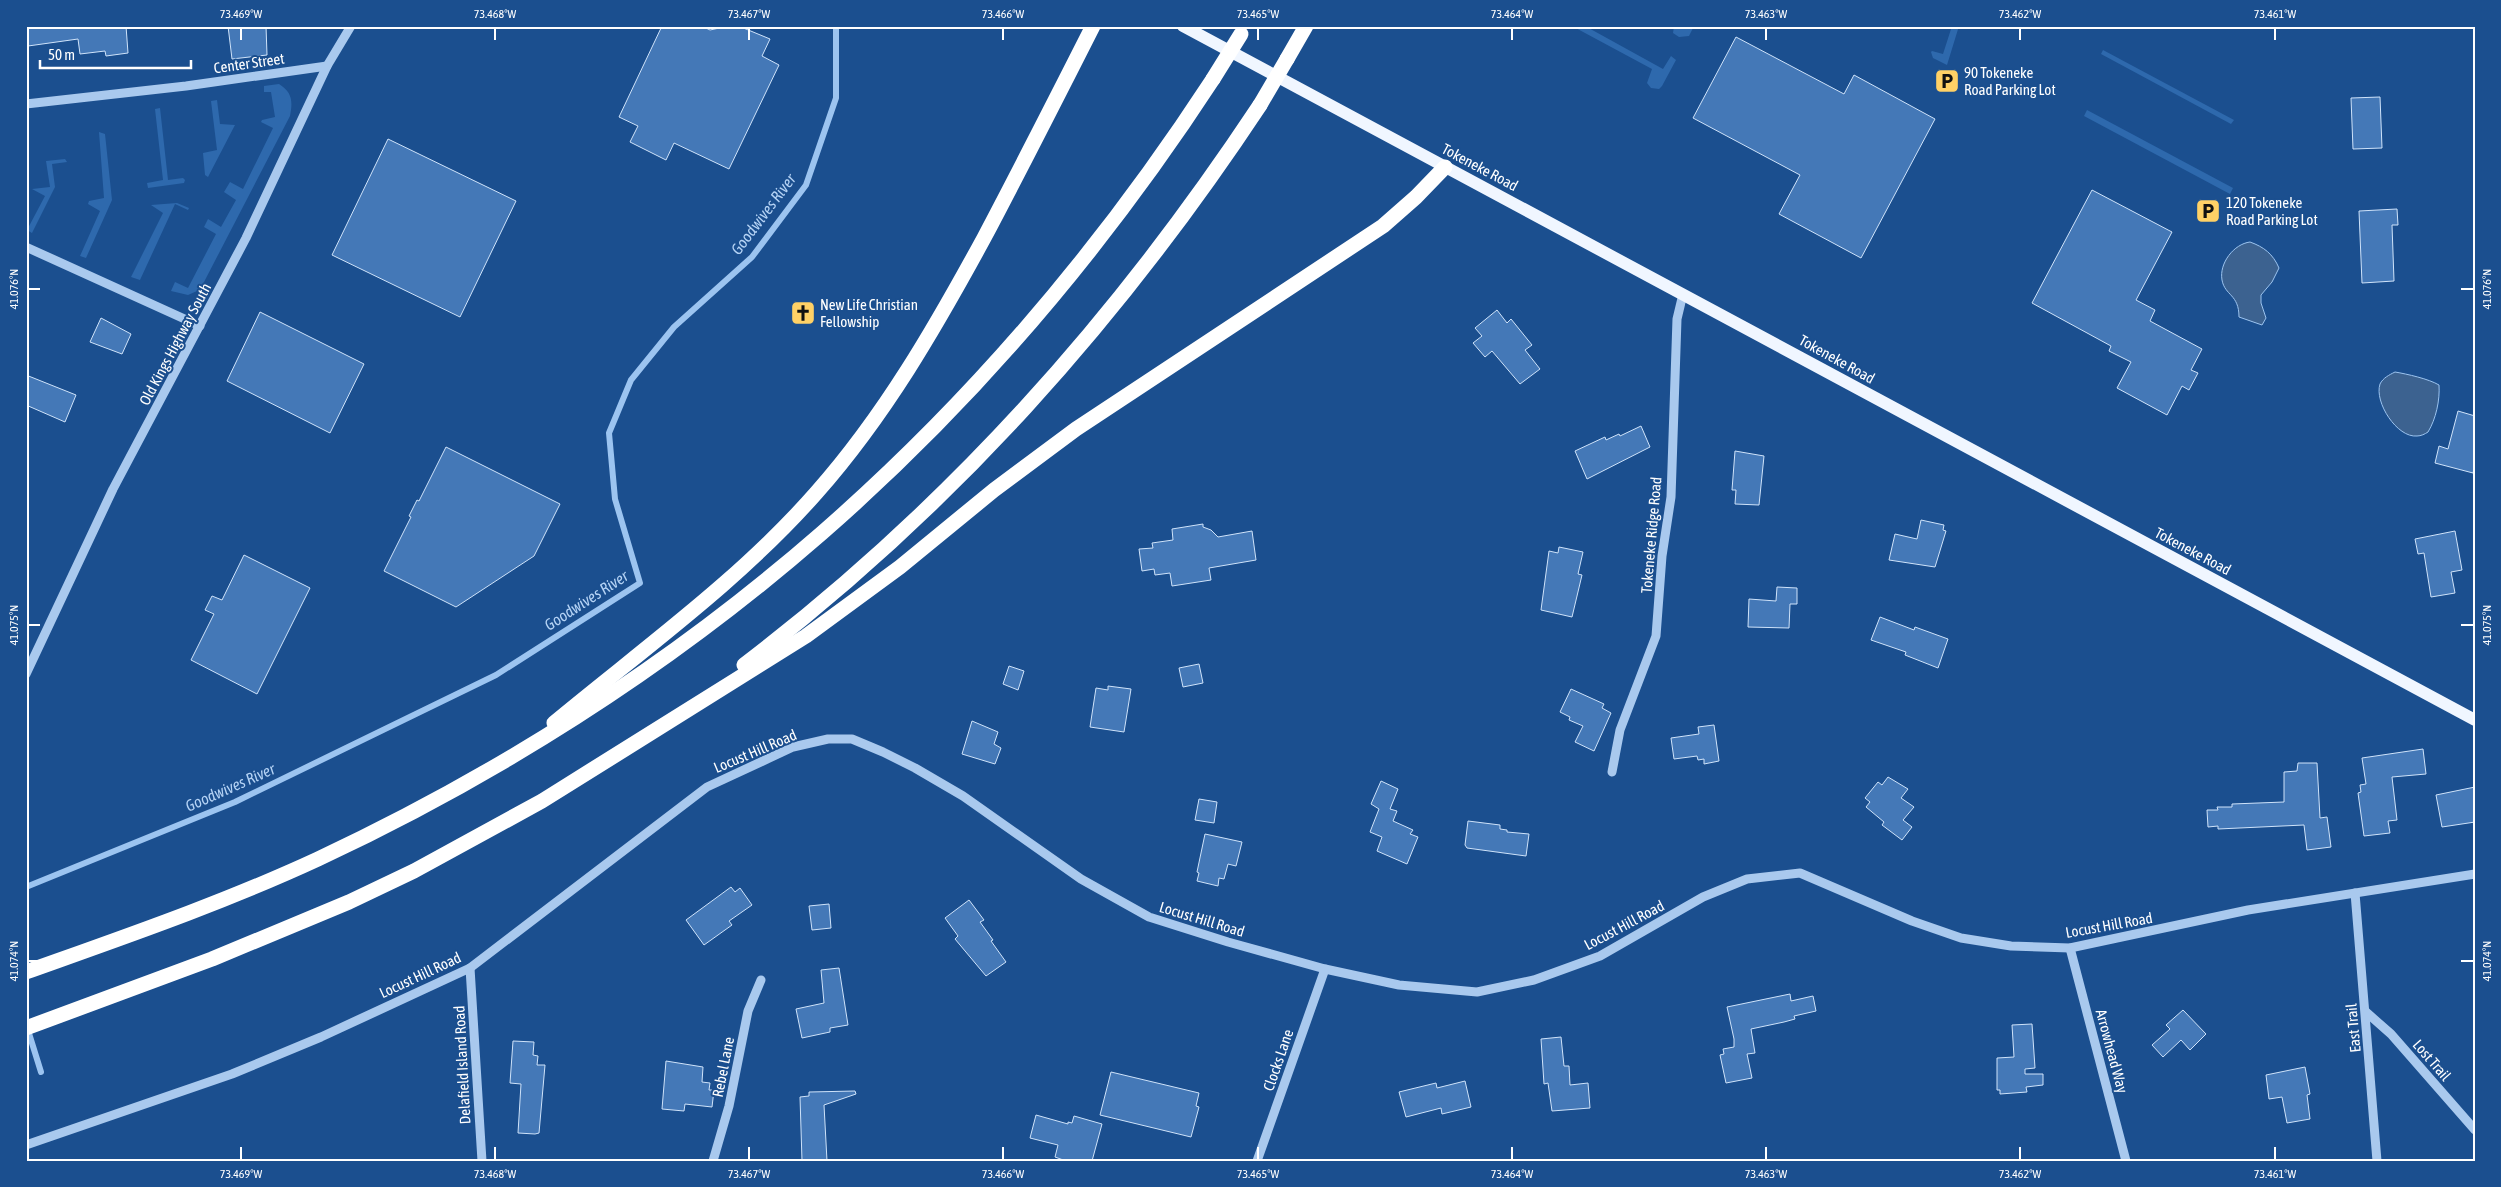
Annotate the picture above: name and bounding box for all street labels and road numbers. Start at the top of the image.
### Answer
street label: Center Street [213,50,285,76]
street label: Tokeneke Road [1439,140,1521,194]
street label: Old Kings Highway South [136,280,214,408]
street label: Tokeneke Road [1796,331,1878,387]
street label: Tokeneke Ridge Road [1637,476,1665,594]
street label: Tokeneke Road [2152,524,2234,578]
street label: Locust Hill Road [711,726,799,776]
street label: Locust Hill Road [1581,897,1667,953]
street label: Locust Hill Road [1157,898,1247,940]
street label: Locust Hill Road [2064,909,2154,941]
street label: Locust Hill Road [376,949,464,1001]
street label: East Trail [2342,1003,2364,1053]
street label: Delafield Island Road [450,1005,474,1125]
street label: Arrowhead Way [2093,1007,2131,1095]
street label: Clocks Lane [1260,1027,1297,1093]
street label: Rebel Lane [709,1035,737,1099]
street label: Lost Trail [2410,1036,2454,1084]

